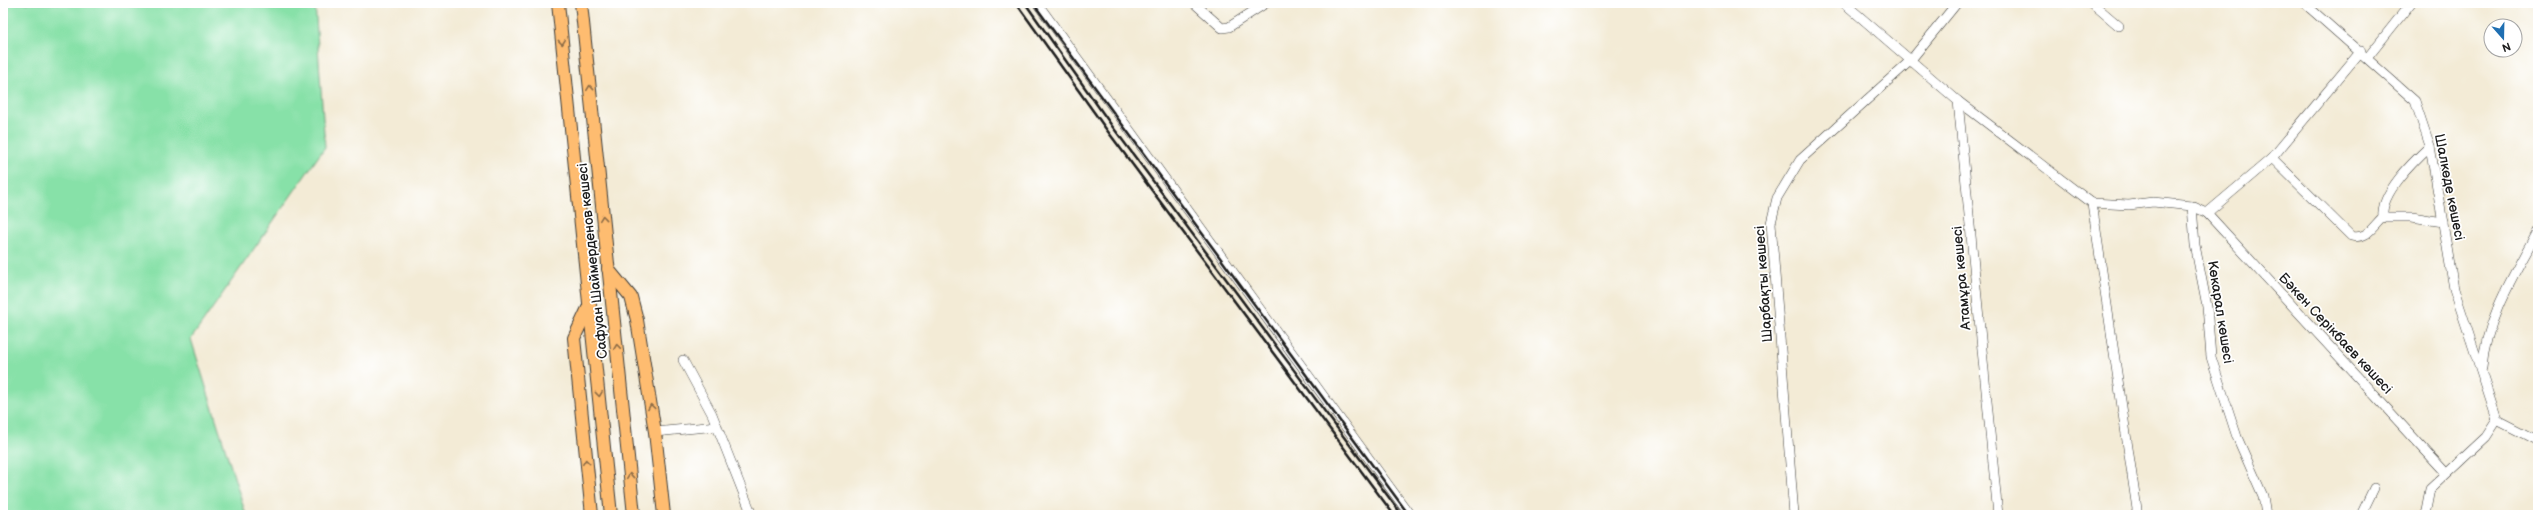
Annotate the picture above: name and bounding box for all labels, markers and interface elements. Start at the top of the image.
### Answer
north arrow [2483,18,2523,58]
one-way arrow [557,39,566,45]
text: N [2500,39,2512,54]
one-way arrow [585,85,594,91]
street label: Шалкөде көшесі [2431,132,2468,242]
street label: Сафуан Шаймерденов көшесі [574,162,611,360]
one-way arrow [599,215,608,221]
street label: Шарбақты көшесі [1751,225,1776,343]
street label: Атамұра көшесі [1948,225,1975,332]
street label: Көкарал көшесі [2204,259,2237,365]
street label: Бәкен Серікбаев көшесі [2275,269,2396,397]
one-way arrow [612,344,621,350]
one-way arrow [594,391,603,397]
one-way arrow [647,404,656,410]
one-way arrow [582,459,591,465]
one-way arrow [626,473,635,479]

